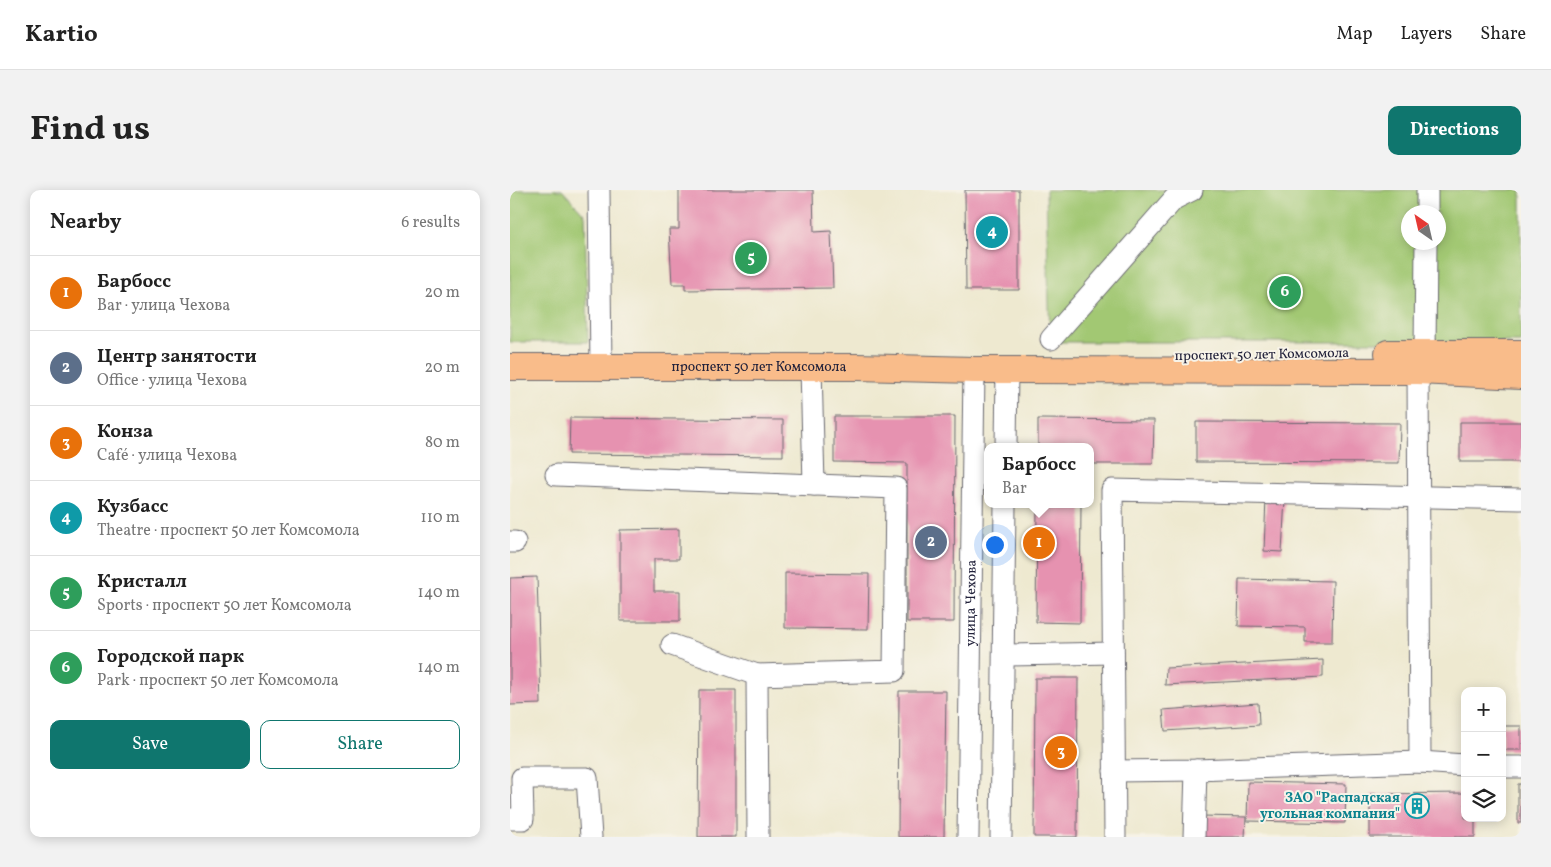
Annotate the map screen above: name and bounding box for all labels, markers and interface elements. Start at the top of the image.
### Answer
text: Kartio [25,18,98,52]
text: Map [1336,22,1372,47]
text: Layers [1400,22,1452,47]
text: Share [1480,22,1526,47]
text: Find us [30,106,150,154]
button: Directions [1388,106,1521,155]
north arrow [1401,205,1446,250]
text: Nearby [50,208,121,237]
text: 6 results [401,212,460,234]
pin: 4 [976,213,1008,251]
pin: 5 [735,239,767,277]
text: Барбосс [97,269,171,295]
pin: 6 [1269,273,1301,311]
text: 1 [63,282,69,304]
text: 20 m [425,282,460,304]
text: Bar · улица Чехова [97,295,230,317]
text: Центр занятости [97,344,257,370]
street label: проспект 50 лет Комсомола [1175,344,1349,366]
text: 2 [62,357,70,379]
text: 20 m [425,357,460,379]
street label: проспект 50 лет Комсомола [672,358,846,377]
text: Office · улица Чехова [97,370,247,392]
text: Конза [97,419,153,445]
text: 3 [62,432,70,454]
text: 80 m [425,432,460,454]
popup [984,443,1094,508]
text: Café · улица Чехова [97,445,237,467]
text: Барбосс [1002,452,1076,478]
text: Bar [1002,478,1027,500]
text: Кузбасс [97,494,168,520]
text: 4 [61,507,71,529]
text: 110 m [421,507,460,529]
text: Theatre · проспект 50 лет Комсомола [97,520,360,542]
pin: 2 [915,523,947,561]
pin: 1 [1023,524,1055,562]
your location [982,532,1008,558]
street label: улица Чехова [961,559,981,647]
text: Кристалл [97,569,187,595]
text: 5 [62,582,70,604]
text: 140 m [418,582,460,604]
text: Sports · проспект 50 лет Комсомола [97,595,352,617]
text: Городской парк [97,644,244,670]
text: 6 [62,657,70,679]
text: 140 m [418,657,460,679]
text: Park · проспект 50 лет Комсомола [97,670,339,692]
map controls [1461,687,1506,822]
button: + [1461,687,1506,732]
button: Save [50,720,250,769]
button: Share [260,720,460,769]
button: − [1461,732,1506,777]
pin: 3 [1045,733,1077,771]
button: layers [1461,777,1506,822]
place label: ЗАО "Распадская угольная компания" [1260,789,1400,824]
building icon: ЗАО "Распадская угольная компания" [1404,793,1430,819]

